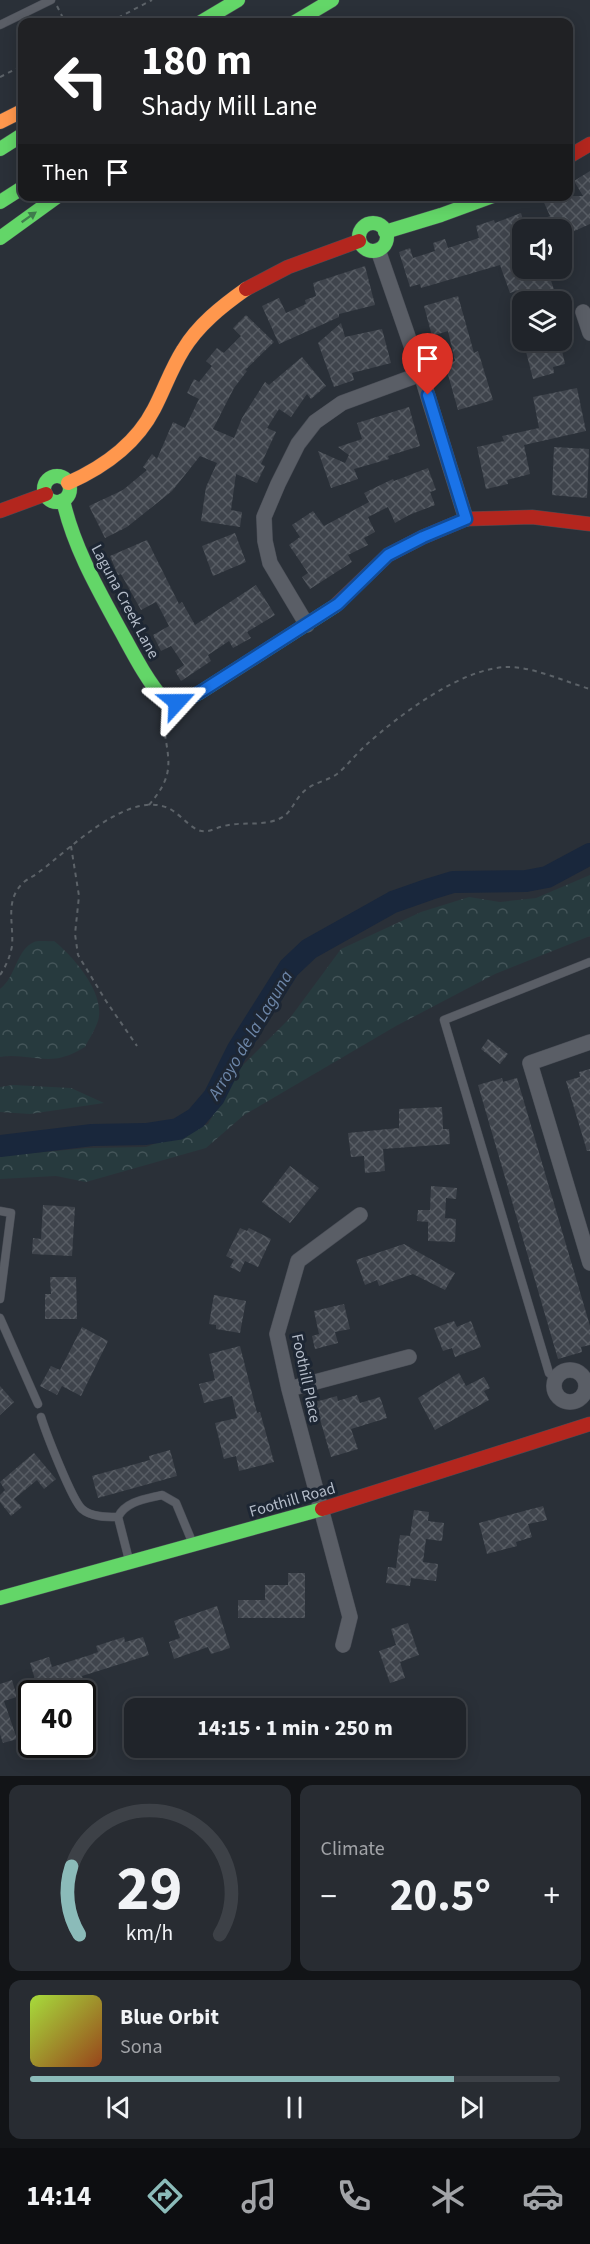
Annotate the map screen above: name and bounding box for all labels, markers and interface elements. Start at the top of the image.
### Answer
text: 180 m [141,31,252,91]
icon: left [42,42,120,120]
text: Shady Mill Lane [141,87,317,126]
icon: arrive [101,156,134,189]
text: Then [42,157,89,189]
one-way arrow [21,212,37,223]
map controls [512,219,572,351]
button: sound [512,219,572,279]
button: layers [512,291,572,351]
pin [402,333,453,395]
icon: arrive [411,342,444,375]
street label: Laguna Creek Lane [86,540,165,663]
position arrow [145,670,209,734]
water label: Arroyo de la Laguna [201,966,299,1105]
street label: Foothill Place [286,1332,326,1425]
street label: Foothill Road [247,1477,338,1523]
speed limit sign: 40 [18,1680,96,1758]
text: 14:15 · 1 min · 250 m [197,1712,393,1744]
text: Climate [321,1835,385,1863]
text: 29 [117,1845,183,1934]
text: 20.5° [390,1864,491,1928]
text: − [321,1873,337,1920]
text: + [544,1873,560,1920]
text: km/h [126,1918,174,1949]
text: Blue Orbit [120,2001,219,2033]
text: Sona [120,2033,163,2061]
icon: previous [102,2091,135,2124]
icon: pause [278,2091,311,2124]
icon: next [455,2091,488,2124]
icon: directions [144,2175,186,2217]
icon: music [238,2175,280,2217]
icon: phone [333,2175,375,2217]
icon: climate [427,2175,469,2217]
icon: car [522,2175,564,2217]
text: 14:14 [26,2177,91,2216]

